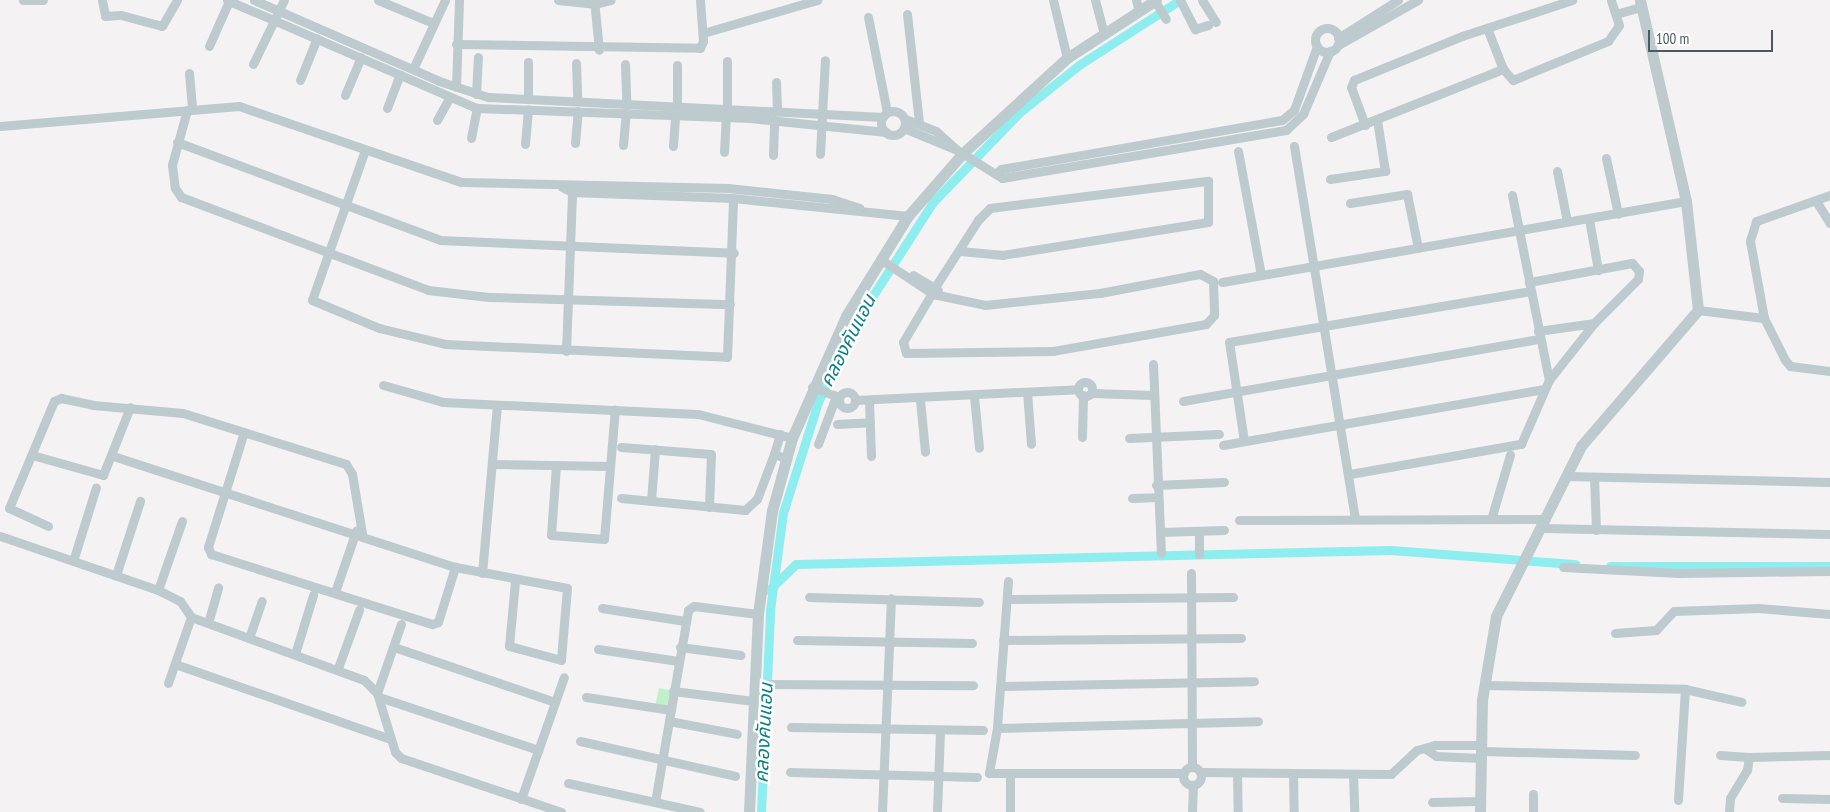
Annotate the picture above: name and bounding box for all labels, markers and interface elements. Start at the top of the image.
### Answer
scale bar [1650,20,1775,52]
text: 100 m [1656,29,1689,48]
water label: คลองคันแอน [815,291,881,391]
water label: คลองคันแอน [750,682,778,784]

